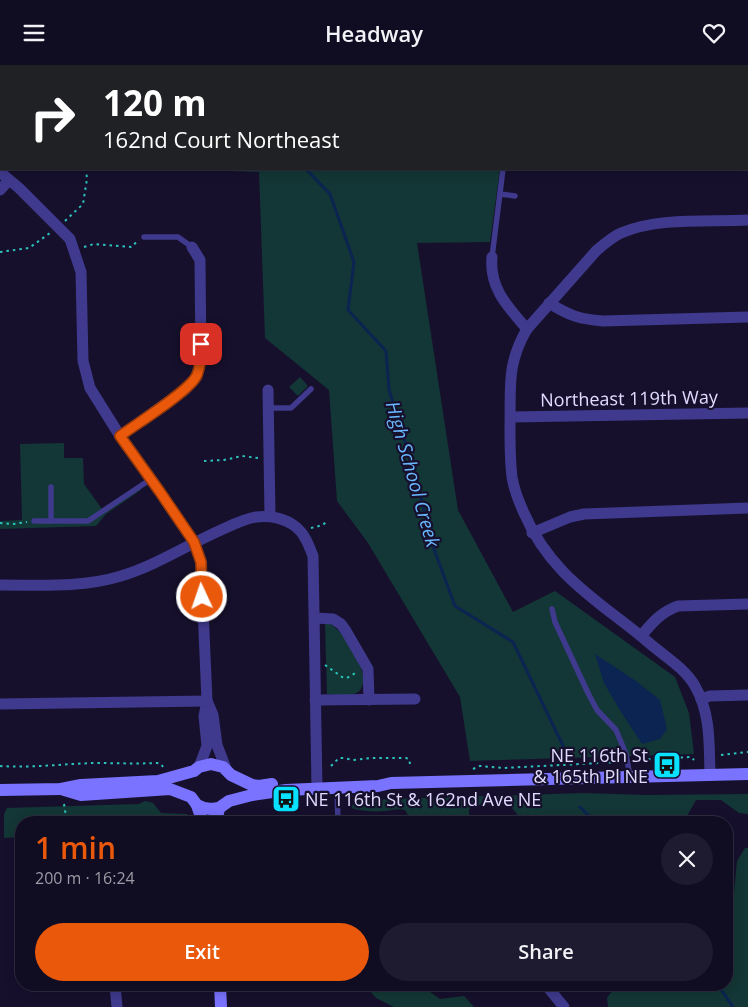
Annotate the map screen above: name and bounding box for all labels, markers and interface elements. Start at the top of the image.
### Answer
text: Headway [325,18,423,48]
icon: menu [20,19,48,47]
icon: heart [700,19,728,47]
text: 120 m [103,79,207,126]
icon: right [20,85,85,150]
text: 162nd Court Northeast [103,124,340,154]
pin [180,323,222,365]
icon: arrive [187,330,215,358]
street label: Northeast 119th Way [540,384,719,412]
water label: High School Creek [380,398,446,551]
position arrow [175,570,227,622]
place label: NE 116th St & 165th Pl NE [534,743,648,788]
bus stop icon: NE 116th St & 165th Pl NE [652,750,682,780]
bus stop icon: NE 116th St & 162nd Ave NE [271,784,301,814]
place label: NE 116th St & 162nd Ave NE [305,787,541,811]
text: 1 min [35,827,116,868]
button: close [661,833,713,885]
text: 200 m · 16:24 [35,867,135,889]
button: Exit [35,923,369,981]
button: Share [379,923,713,981]

